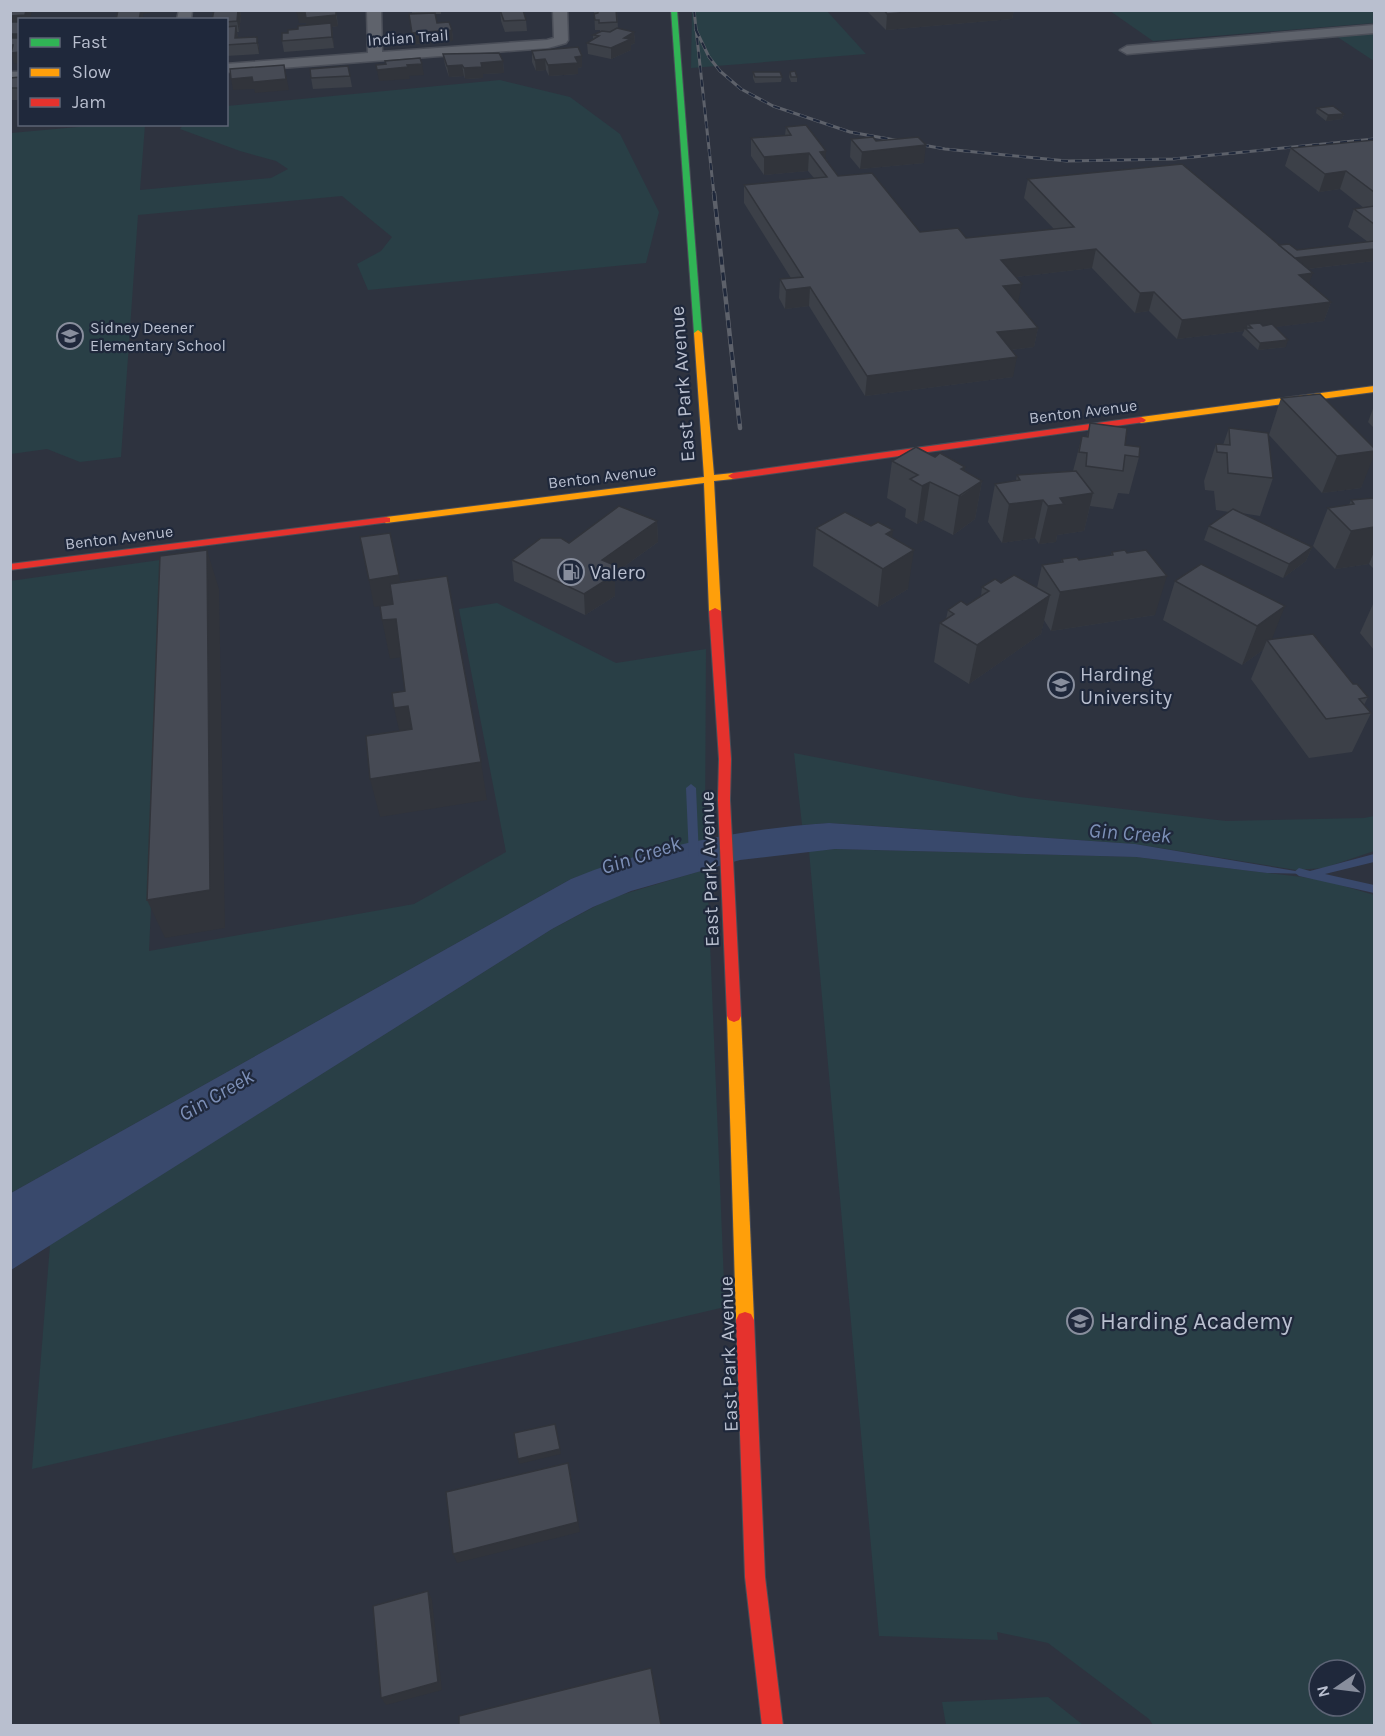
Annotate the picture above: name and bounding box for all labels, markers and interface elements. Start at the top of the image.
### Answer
legend [18,18,228,126]
street label: Indian Trail [367,25,449,50]
text: Fast [72,31,107,53]
text: Slow [72,61,111,83]
text: Jam [72,91,106,113]
street label: East Park Avenue [666,305,699,463]
place label: Sidney Deener Elementary School [90,318,226,355]
school or university icon: Sidney Deener Elementary School [55,321,85,351]
street label: Benton Avenue [1028,395,1138,428]
street label: Benton Avenue [547,460,657,493]
street label: Benton Avenue [64,521,174,554]
fuel station icon: Valero [556,557,586,587]
place label: Valero [590,561,646,584]
place label: Harding University [1080,663,1172,709]
school or university icon: Harding University [1046,670,1076,700]
street label: East Park Avenue [695,791,724,947]
water label: Gin Creek [1088,818,1172,848]
water label: Gin Creek [598,831,684,879]
water label: Gin Creek [174,1064,258,1126]
street label: East Park Avenue [714,1276,743,1432]
school or university icon: Harding Academy [1065,1306,1095,1336]
place label: Harding Academy [1100,1307,1293,1335]
north arrow [1307,1658,1367,1718]
text: N [1312,1684,1334,1699]

